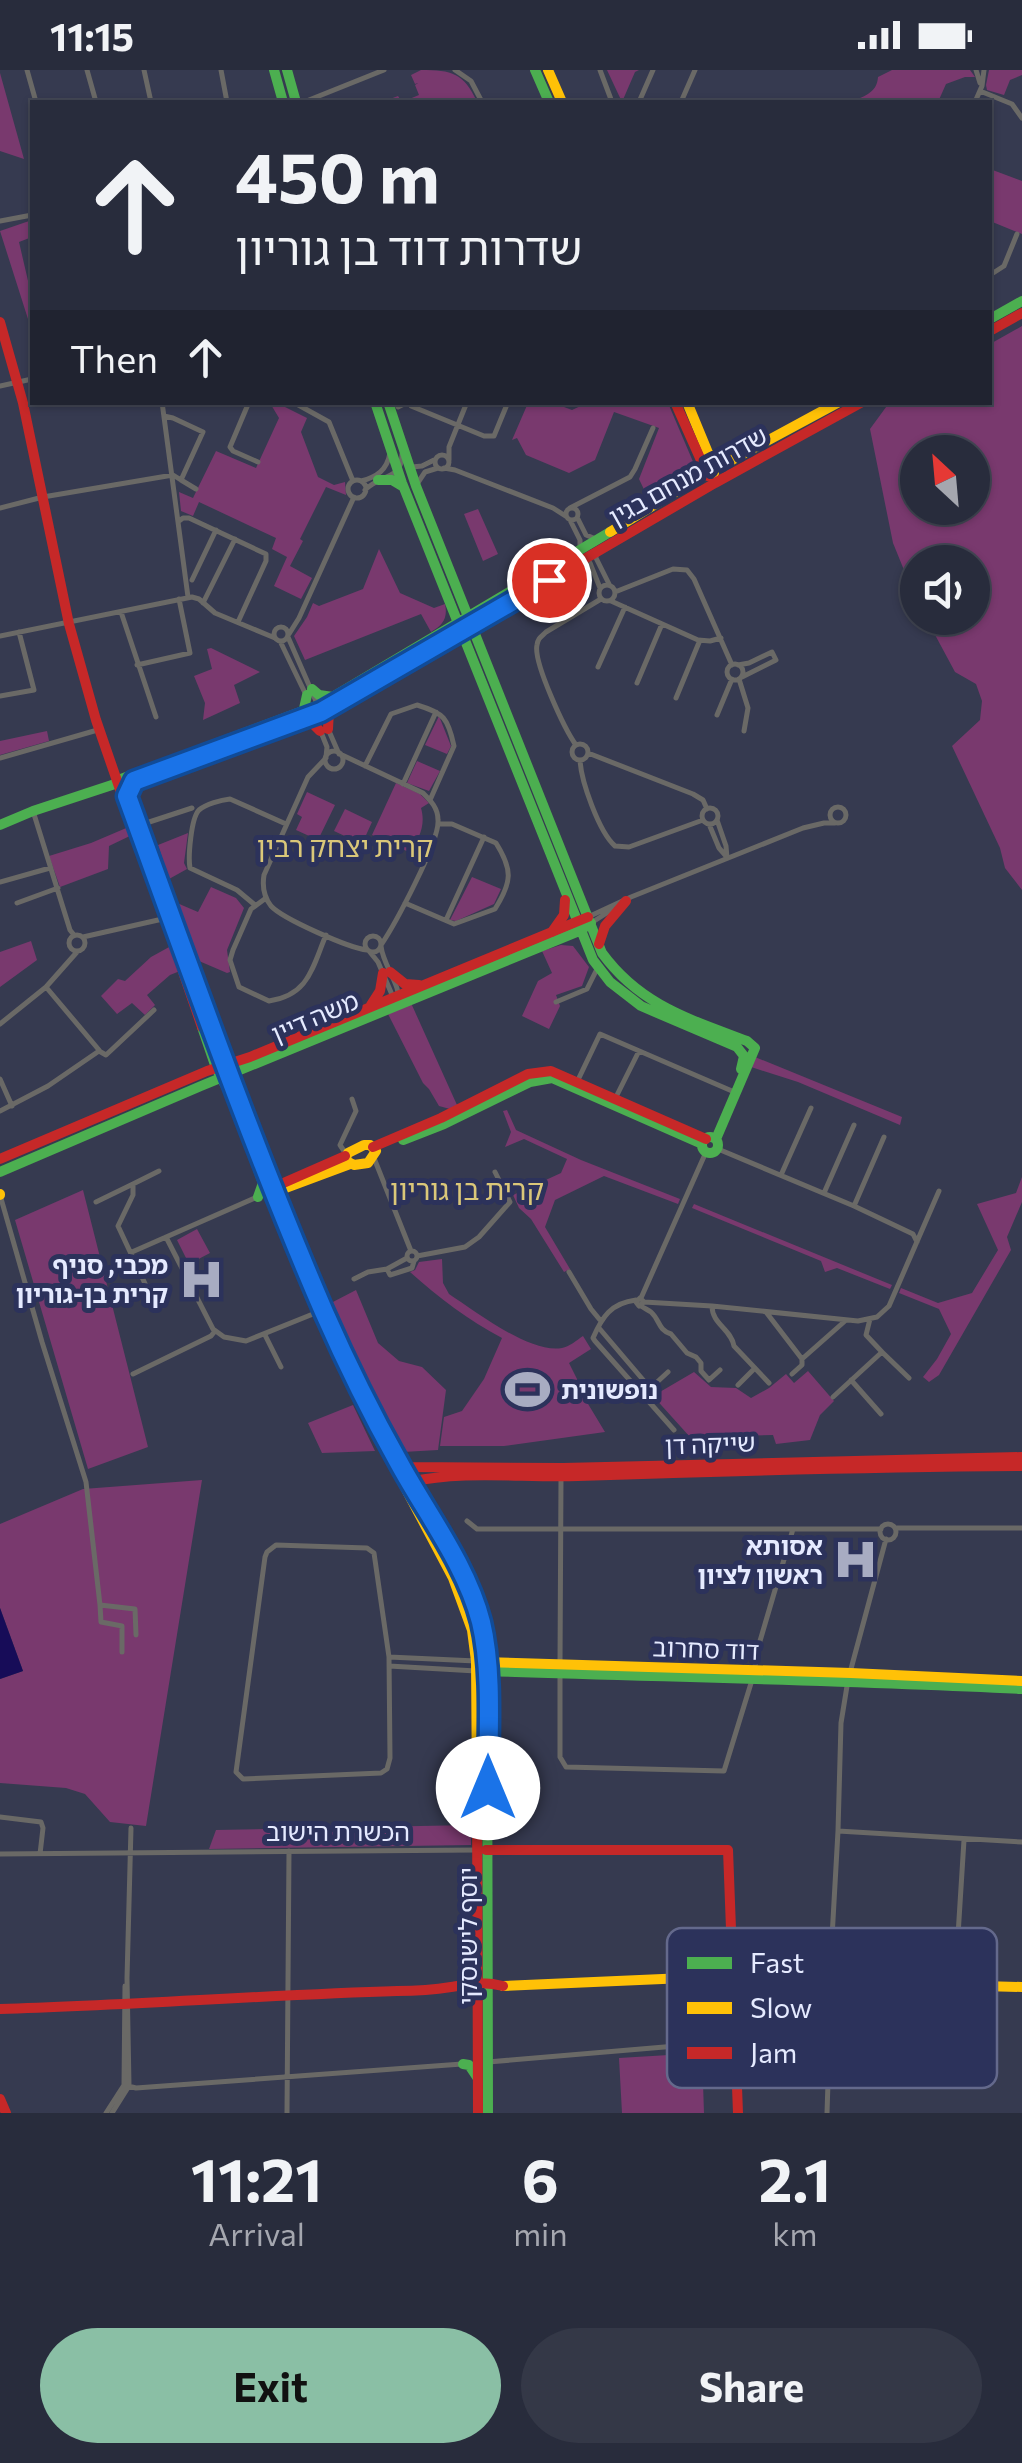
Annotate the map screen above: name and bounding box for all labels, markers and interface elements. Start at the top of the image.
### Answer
text: 11:15 [50,12,134,59]
text: 450 m [235,132,440,217]
icon: ahead [70,140,200,270]
text: שדרות דוד בן גוריון [235,219,582,274]
icon: ahead [178,330,233,385]
text: Then [70,334,158,381]
street label: שדרות מנחם בגין [603,419,772,531]
north arrow [900,435,990,525]
map controls [900,435,990,635]
pin [507,538,592,623]
button: sound [900,545,990,635]
icon: arrive [522,553,577,608]
district label: קרית יצחק רבין [257,829,433,863]
street label: משה דיין [267,984,363,1048]
district label: קרית בן גוריון [390,1172,544,1206]
place label: מכבי, סניף קרית בן-גוריון [16,1249,168,1308]
hospital icon: מכבי, סניף קרית בן-גוריון [177,1255,225,1303]
sports icon: נופשונית [504,1366,552,1414]
place label: נופשונית [561,1374,658,1404]
street label: שייקה דן [664,1426,756,1460]
place label: אסותא ראשון לציון [697,1530,823,1589]
hospital icon: אסותא ראשון לציון [832,1536,880,1584]
street label: דוד סחרוב [652,1631,760,1665]
position arrow [436,1736,540,1840]
street label: הכשרת הישוב [266,1816,410,1846]
street label: יוסף לישנסקי [452,1867,482,2005]
legend [667,1928,997,2088]
text: Fast [750,1945,804,1979]
text: Slow [750,1990,812,2024]
text: Jam [750,2035,797,2069]
text: 11:21 [191,2141,322,2214]
text: 6 [522,2141,559,2214]
text: 2.1 [758,2141,831,2214]
text: Arrival [208,2213,305,2253]
text: min [513,2213,568,2253]
text: km [772,2213,817,2253]
button: Exit [40,2328,501,2443]
button: Share [521,2328,982,2443]

